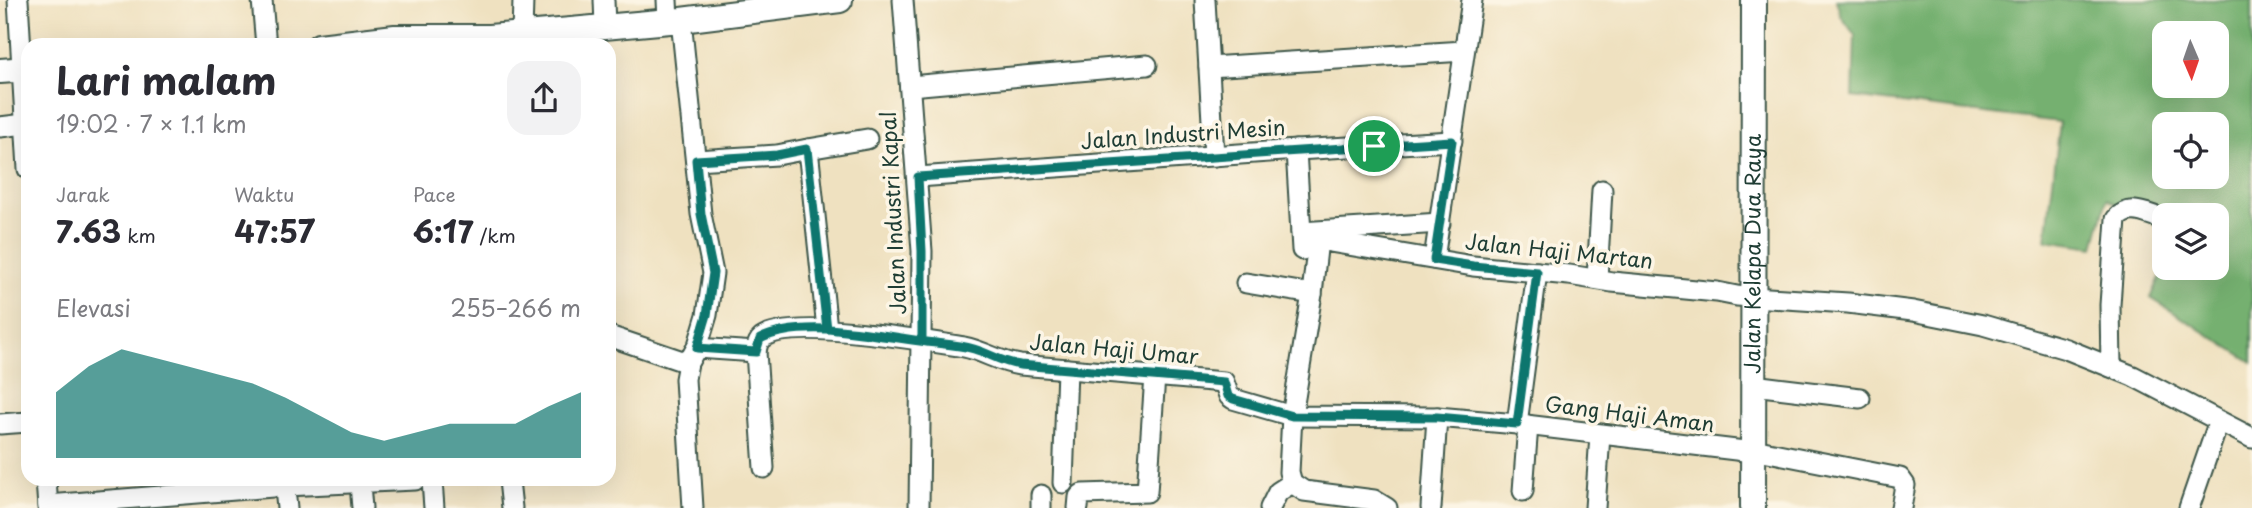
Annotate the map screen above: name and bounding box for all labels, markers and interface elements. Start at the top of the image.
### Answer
north arrow [2152,21,2230,98]
map controls [2152,21,2229,280]
text: Lari malam [56,51,277,108]
button: share [507,61,581,135]
text: 19:02 · 7 × 1.1 km [56,106,247,141]
street label: Jalan Industri Mesin [1079,110,1286,156]
street label: Jalan Industri Kapal [871,111,913,316]
button: locate [2152,112,2229,189]
pin [1344,116,1404,176]
icon: arrive [1355,127,1393,165]
street label: Jalan Kelapa Dua Raya [1735,134,1768,374]
text: Jarak [56,180,110,208]
text: Waktu [234,180,294,208]
text: Pace [413,180,456,208]
button: layers [2152,203,2229,280]
text: 7.63 [56,208,121,253]
text: 47:57 [234,208,315,253]
text: 6:17 [413,208,473,253]
text: km [121,221,156,249]
text: /km [473,221,516,249]
street label: Jalan Haji Martan [1464,224,1655,276]
text: Elevasi [56,290,131,325]
text: 255–266 m [450,290,581,325]
street label: Jalan Haji Umar [1028,325,1201,371]
street label: Gang Haji Aman [1543,387,1717,439]

